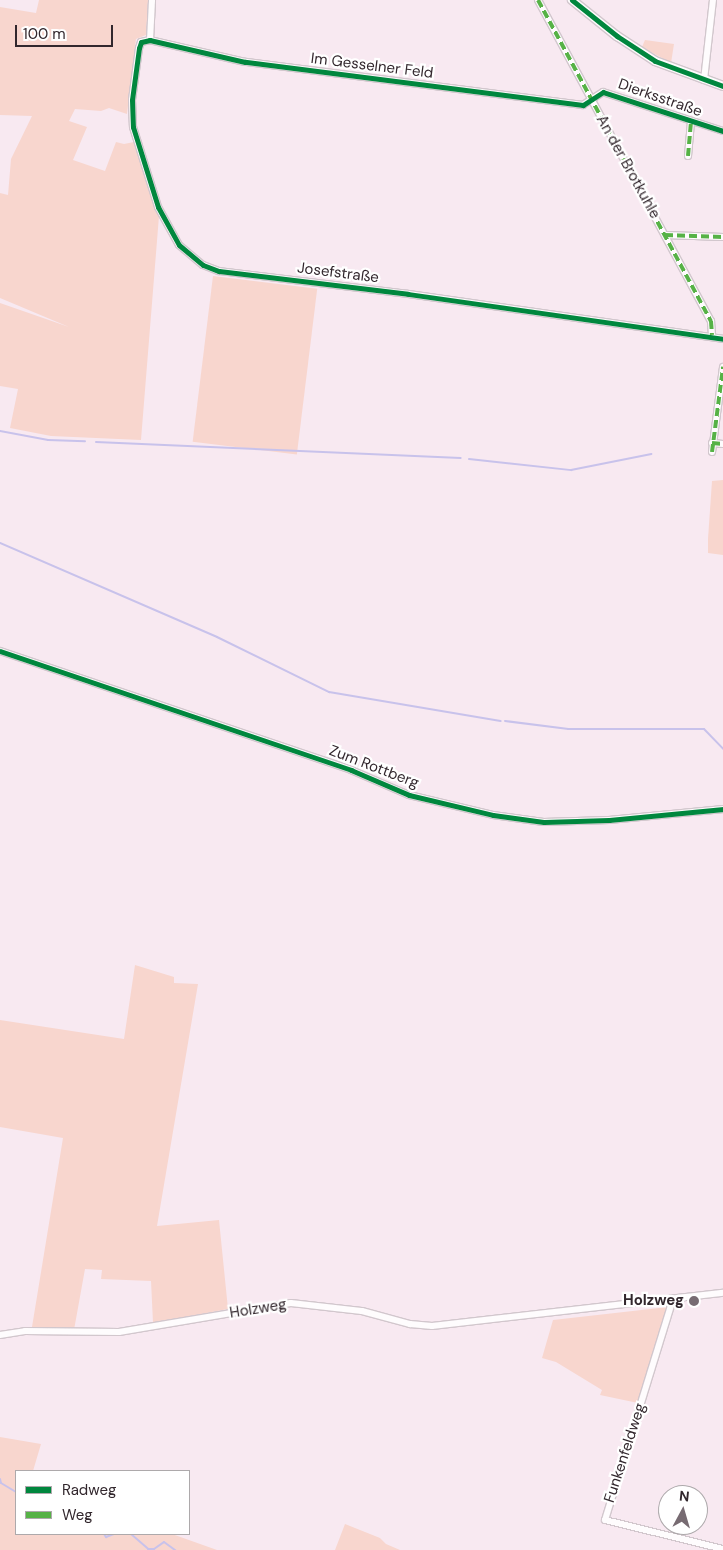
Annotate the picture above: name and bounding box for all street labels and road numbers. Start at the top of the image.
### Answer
street label: Im Gesselner Feld [310,50,434,82]
street label: Dierksstraße [616,75,704,121]
street label: An der Brotkuhle [592,112,664,222]
street label: Josefstraße [296,259,380,287]
street label: Zum Rottberg [327,742,421,792]
street label: Holzweg [228,1296,288,1322]
street label: Funkenfeldweg [600,1401,650,1505]

